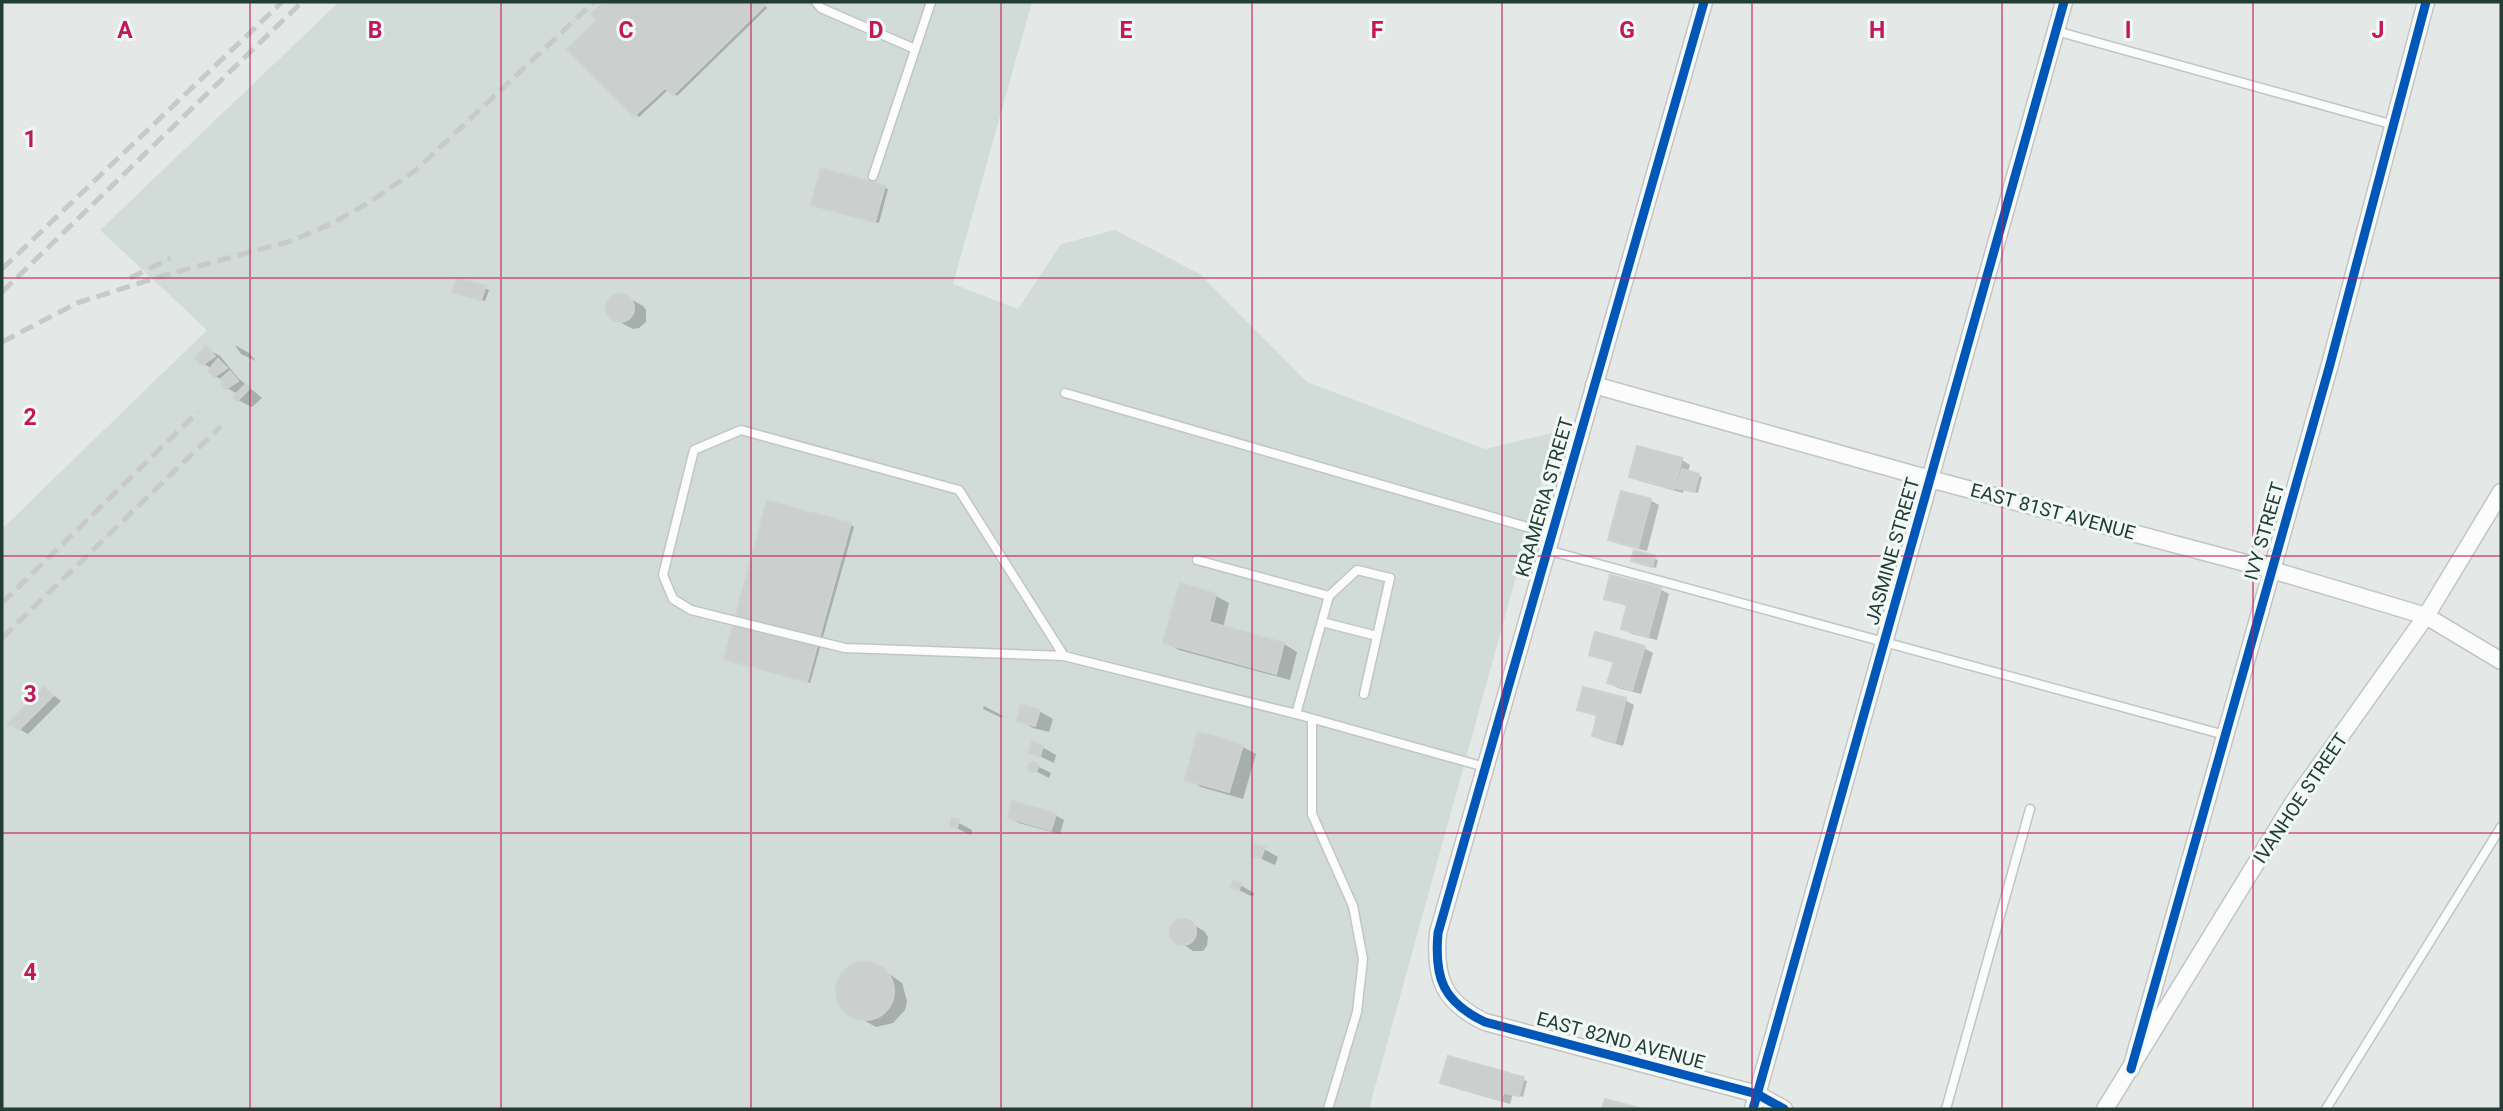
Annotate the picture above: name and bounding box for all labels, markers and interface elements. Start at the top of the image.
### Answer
text: A [117,17,133,44]
text: B [368,17,382,44]
text: C [618,17,634,44]
text: D [869,17,883,44]
text: E [1120,17,1133,44]
text: F [1371,17,1384,44]
text: G [1619,17,1635,44]
text: H [1869,17,1885,44]
text: I [2125,17,2131,44]
text: J [2372,17,2384,44]
text: 1 [23,126,37,153]
text: 2 [23,404,37,431]
street label: KRAMERIA STREET [1511,415,1578,580]
street label: JASMINE STREET [1860,475,1925,627]
street label: EAST 81ST AVENUE [1968,478,2138,545]
street label: IVY STREET [2240,479,2289,583]
text: 3 [23,681,37,708]
street label: IVANHOE STREET [2248,729,2352,868]
text: 4 [23,959,37,986]
street label: EAST 82ND AVENUE [1534,1007,1708,1074]

